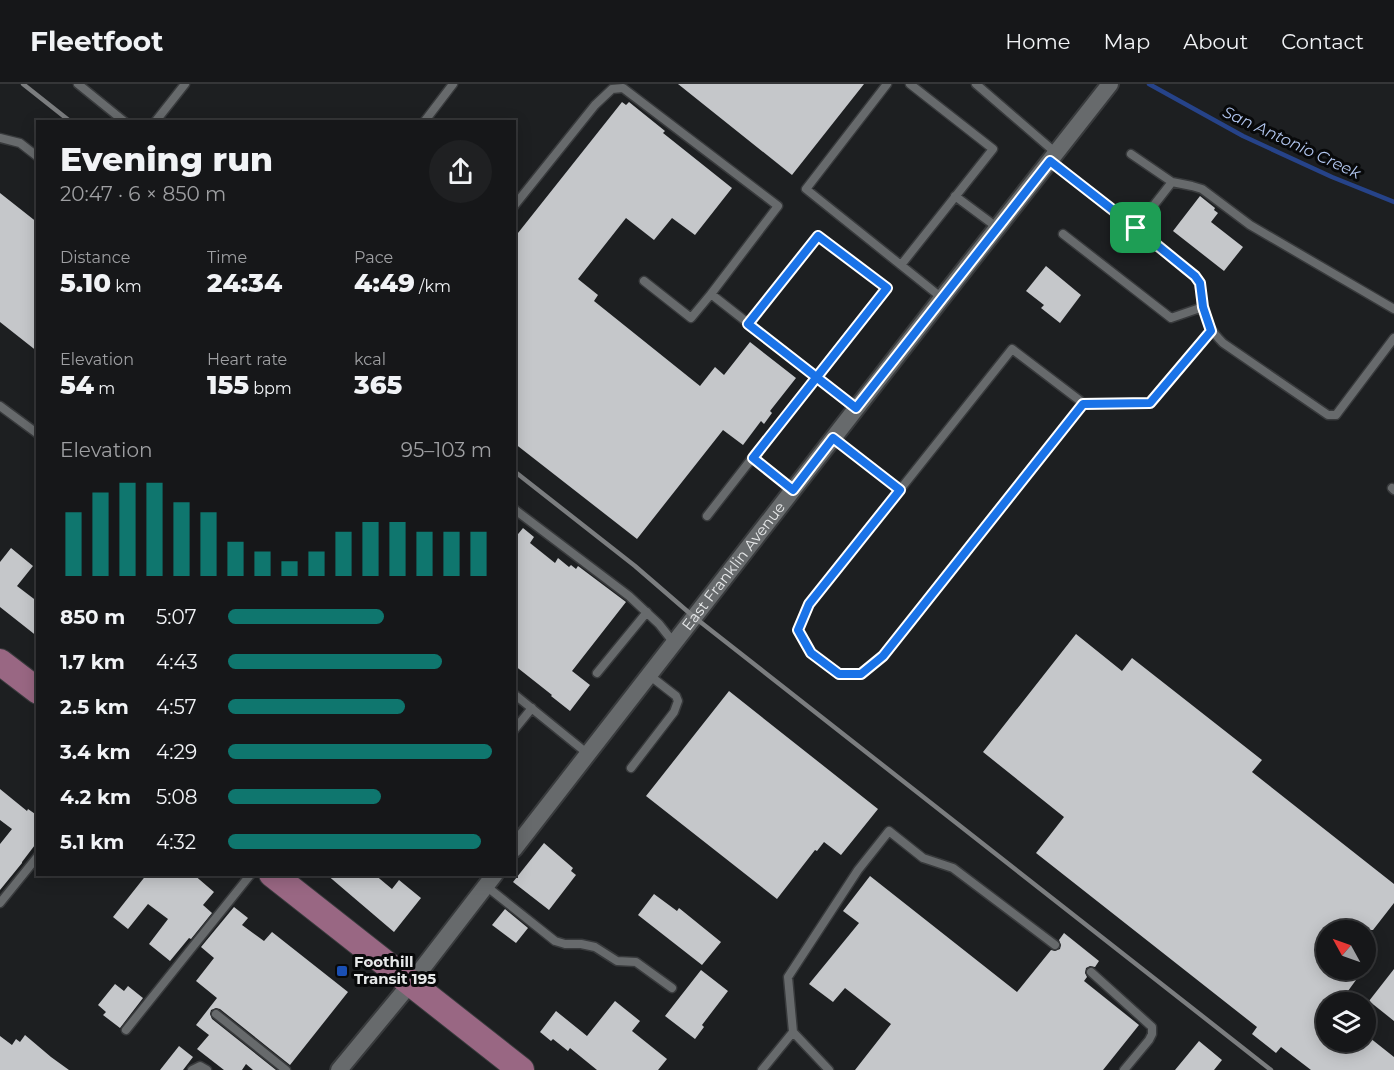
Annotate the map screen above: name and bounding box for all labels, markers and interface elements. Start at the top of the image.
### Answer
text: Fleetfoot [30,24,163,58]
text: Home [1005,29,1070,54]
text: Map [1103,29,1150,54]
text: About [1183,29,1248,54]
text: Contact [1281,29,1364,54]
water label: San Antonio Creek [1220,102,1365,183]
text: Evening run [60,139,273,179]
button: share [429,140,492,203]
text: 20:47 · 6 × 850 m [60,182,226,206]
pin [1110,202,1161,253]
icon: arrive [1119,211,1152,244]
text: Distance [60,248,130,267]
text: Time [207,248,247,267]
text: Pace [354,248,393,267]
text: 5.10 [60,267,111,299]
text: 24:34 [207,267,282,299]
text: 4:49 [354,267,415,299]
text: km [111,277,142,296]
text: /km [415,277,451,296]
text: Elevation [60,350,134,369]
text: Heart rate [207,350,287,369]
text: kcal [354,350,386,369]
text: 54 [60,369,94,401]
text: 155 [207,369,249,401]
text: 365 [354,369,402,401]
text: m [94,379,115,398]
text: bpm [249,379,292,398]
text: Elevation [60,438,152,462]
text: 95–103 m [401,438,492,462]
street label: East Franklin Avenue [677,498,789,634]
text: 850 m [60,605,125,629]
text: 5:07 [156,605,196,629]
text: 1.7 km [60,650,125,674]
text: 4:43 [156,650,198,674]
text: 2.5 km [60,695,129,719]
text: 4:57 [156,695,196,719]
text: 3.4 km [60,740,131,764]
text: 4:29 [156,740,197,764]
text: 4.2 km [60,785,131,809]
text: 5:08 [156,785,198,809]
text: 5.1 km [60,830,124,854]
text: 4:32 [156,830,196,854]
north arrow [1316,920,1376,980]
map controls [1316,920,1376,1052]
place label: Foothill Transit 195 [354,952,436,988]
marker: Foothill Transit 195 [335,964,349,978]
button: layers [1316,992,1376,1052]

